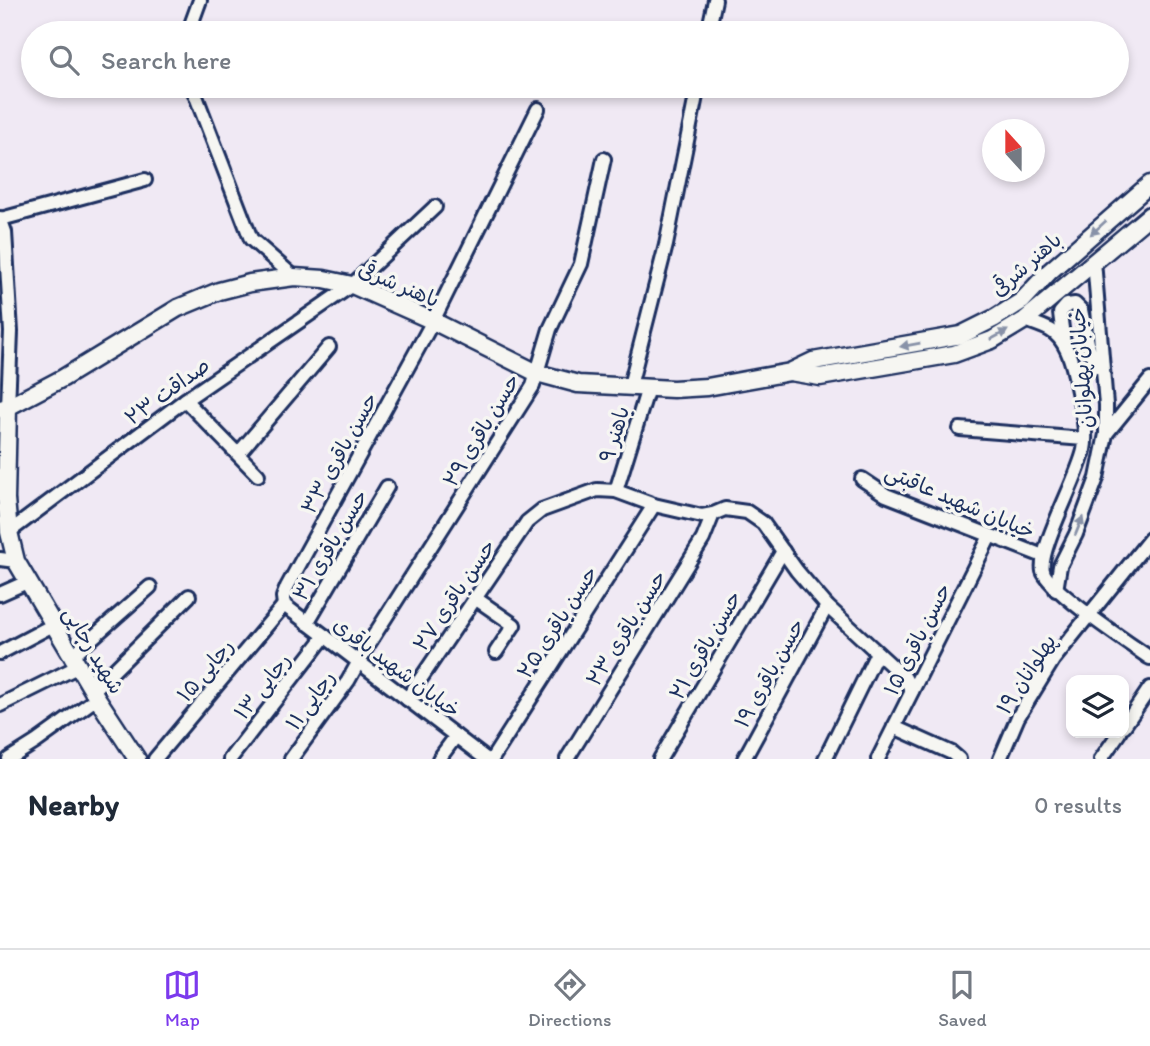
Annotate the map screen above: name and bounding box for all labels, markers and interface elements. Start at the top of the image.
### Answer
search box [21,21,1129,98]
icon: search [45,41,83,79]
text: Search here [101,44,231,76]
north arrow [982,119,1045,182]
one-way arrow [1089,220,1107,236]
street label: باهنر شرقی [986,227,1067,302]
street label: باهنر شرقی [354,256,443,313]
street label: خیابان پهلوانان [1064,306,1099,430]
one-way arrow [989,329,1009,341]
one-way arrow [899,340,921,351]
street label: صداقت ۲۳ [120,352,214,430]
street label: حسن باقری ۲۹ [437,369,525,492]
street label: حسن باقری ۳۳ [295,388,383,518]
street label: باهنر ۹ [594,403,635,465]
street label: خیابان شهید عاقبتی [881,458,1038,546]
street label: حسن باقری ۳۱ [287,485,374,606]
one-way arrow [1073,515,1084,536]
street label: حسن باقری ۲۷ [408,534,501,656]
street label: حسن باقری ۲۵ [511,561,603,683]
street label: حسن باقری ۲۳ [581,566,672,691]
street label: حسن باقری ۱۵ [878,579,957,700]
street label: حسن باقری ۲۱ [664,586,747,705]
street label: شهید رجایی [56,602,130,699]
street label: خیابان شهید باقری [328,611,465,723]
street label: حسن باقری ۱۹ [729,614,810,732]
street label: پهلوانان ۱۹ [991,629,1062,719]
street label: رجایی ۱۵ [172,633,240,708]
street label: رجایی ۱۳ [228,648,297,725]
street label: رجایی ۱۱ [280,665,342,736]
map controls [1066,675,1129,738]
button: layers [1066,675,1129,738]
text: Nearby [28,786,119,823]
text: 0 results [1034,791,1122,819]
tab: Map [163,966,201,1031]
tab: Directions [528,966,612,1031]
tab: Saved [938,966,987,1031]

